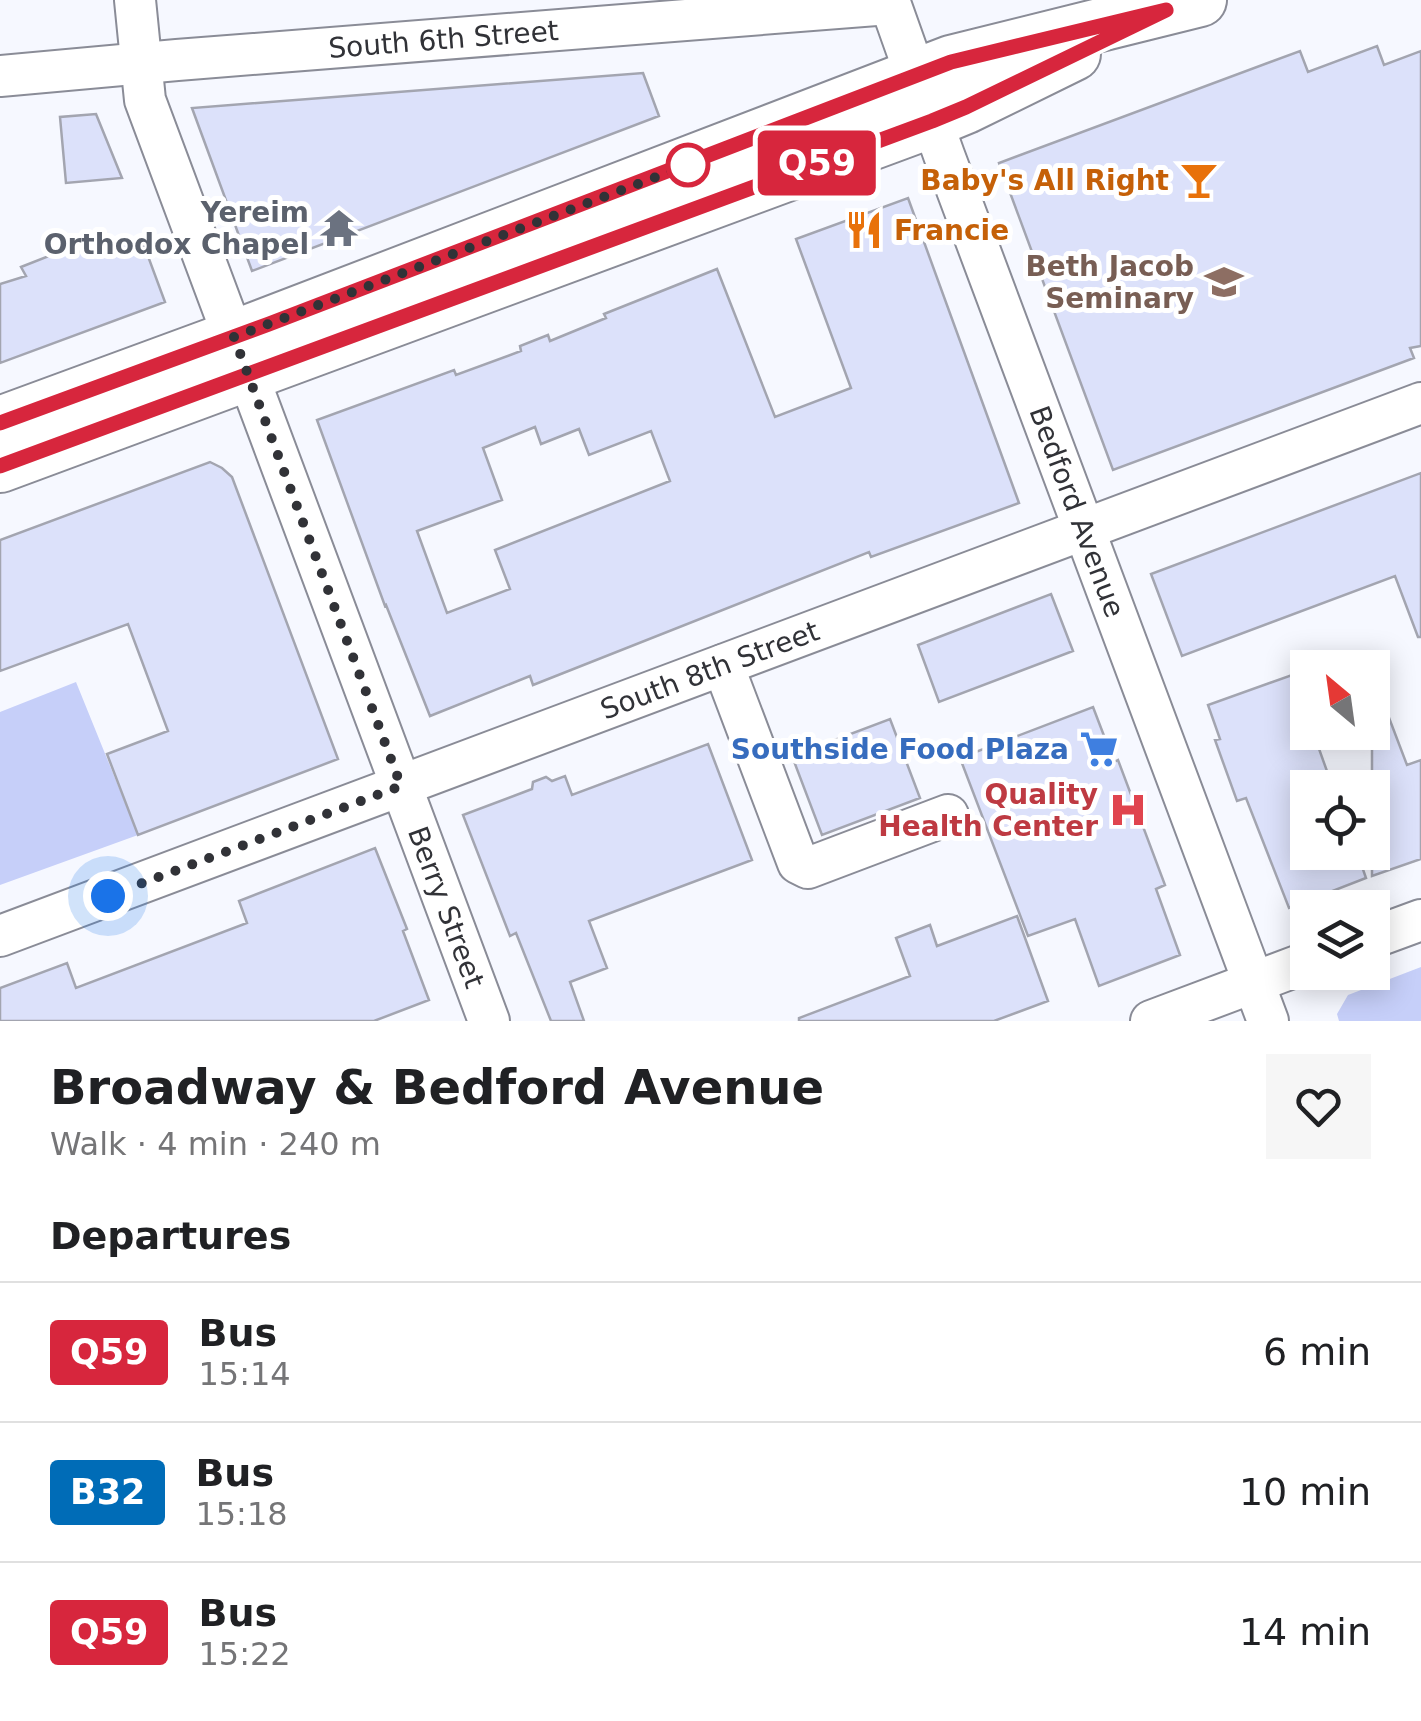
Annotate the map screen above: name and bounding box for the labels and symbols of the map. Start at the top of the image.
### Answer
street label: South 6th Street [327,14,560,65]
line badge: Q59 [760,130,874,196]
unlabelled marker [667,144,709,186]
bar icon: Baby's All Right [1178,159,1220,201]
place label: Baby's All Right [920,164,1169,197]
place label: Yereim Orthodox Chapel [44,196,309,261]
temple icon: Yereim Orthodox Chapel [318,207,360,249]
restaurant icon: Francie [843,209,885,251]
place label: Francie [894,214,1009,247]
place label: Beth Jacob Seminary [1025,250,1194,315]
school or university icon: Beth Jacob Seminary [1203,261,1245,303]
street label: Bedford Avenue [1023,401,1132,622]
street label: South 8th Street [596,614,824,726]
north arrow [1290,650,1390,750]
supermarket icon: Southside Food Plaza [1078,728,1120,770]
place label: Southside Food Plaza [731,733,1069,766]
place label: Quality Health Center [878,778,1098,843]
hospital icon: Quality Health Center [1107,789,1149,831]
street label: Berry Street [401,822,492,992]
your location [83,871,133,921]

